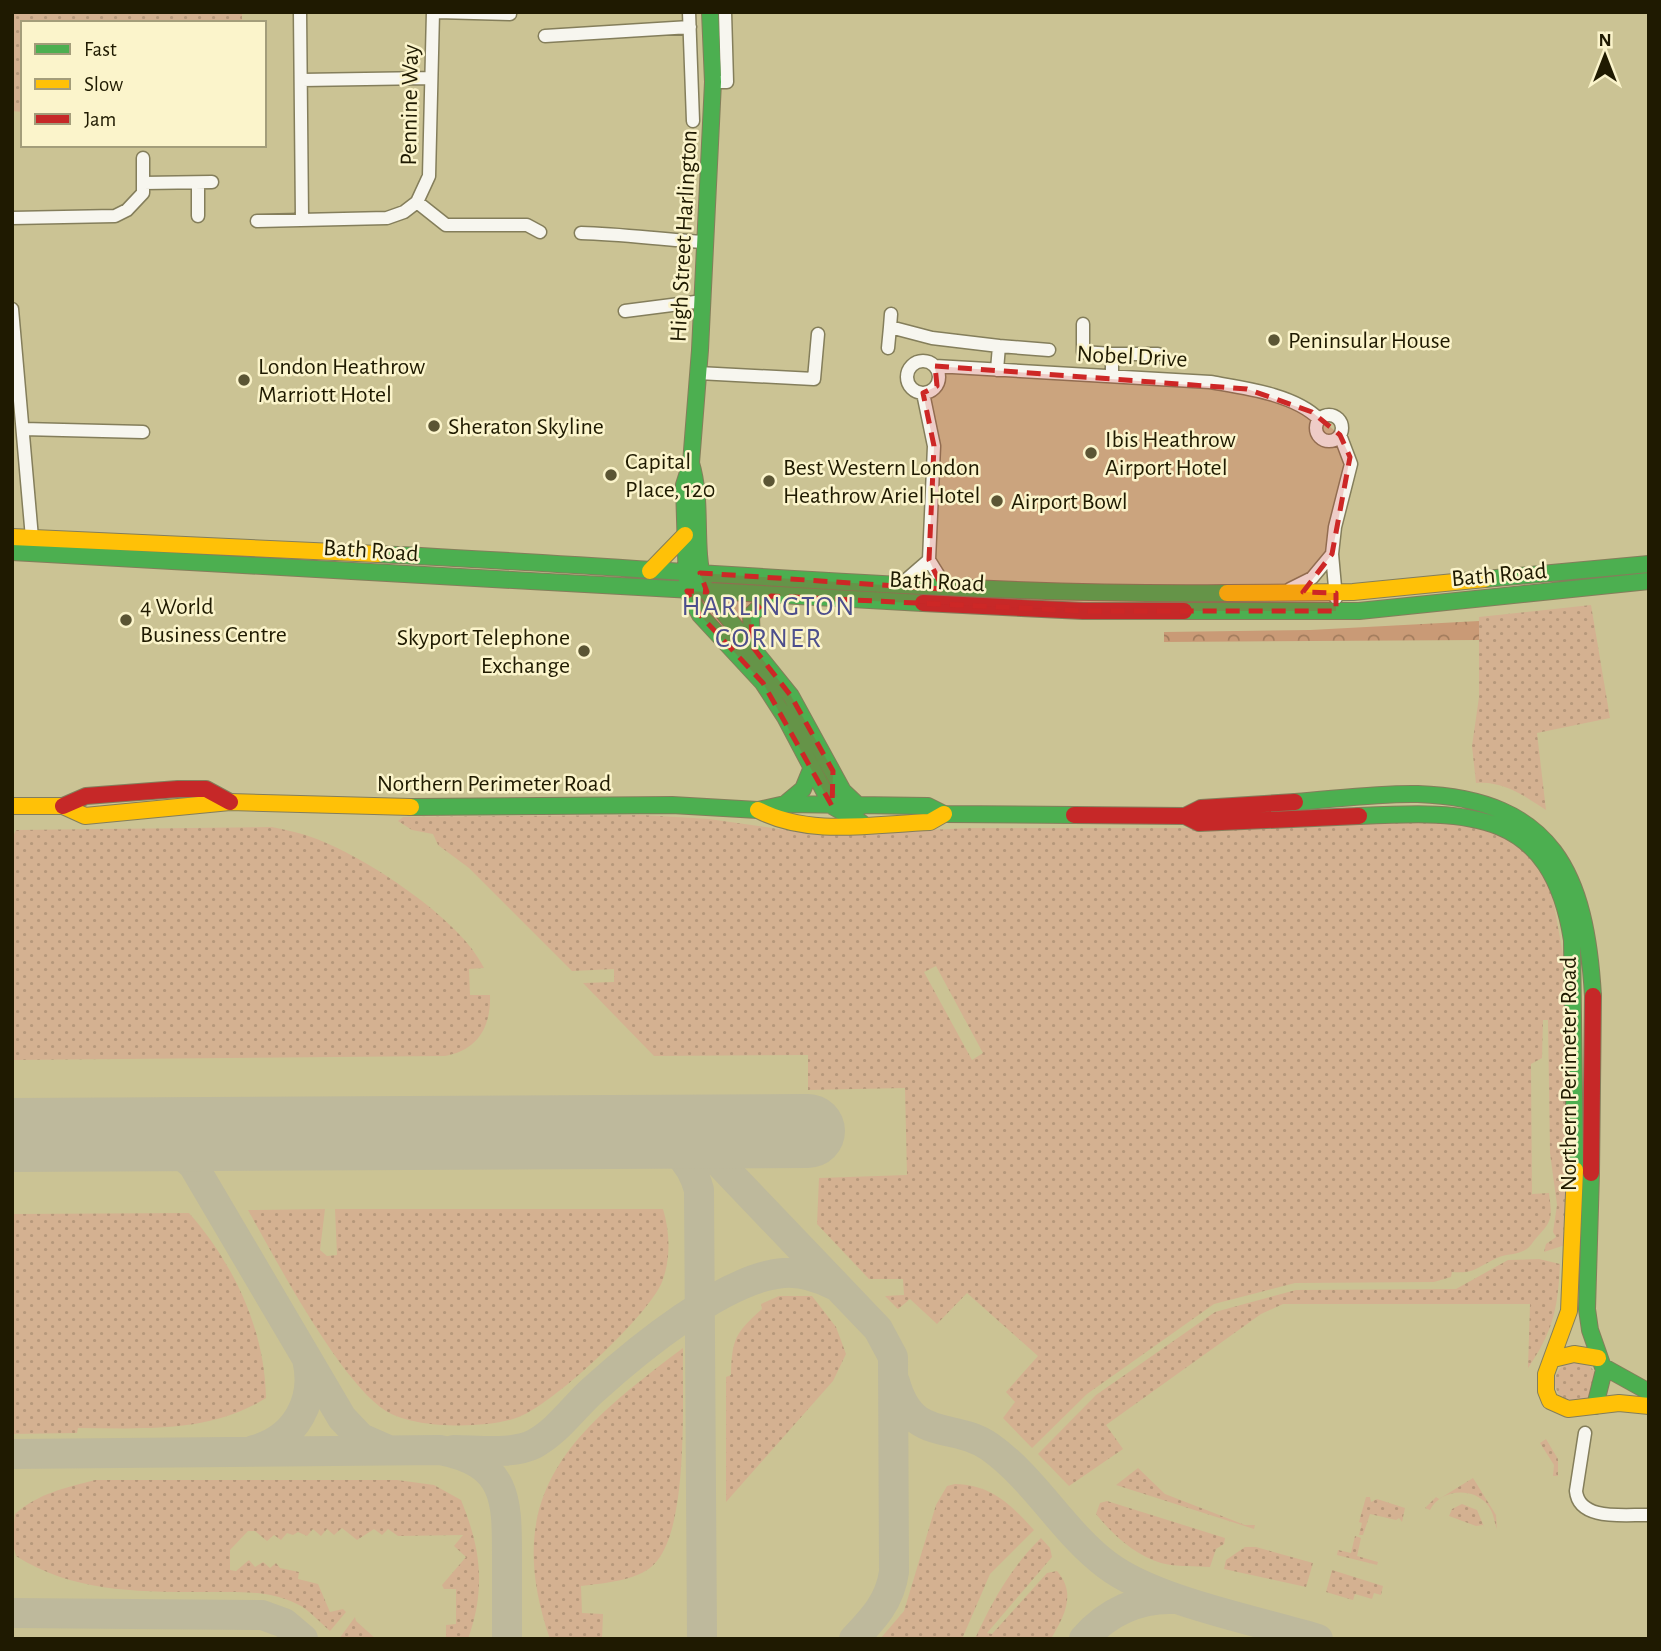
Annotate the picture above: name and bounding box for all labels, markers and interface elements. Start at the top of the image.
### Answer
legend [21,21,266,147]
north arrow [1570,21,1640,91]
text: N [1598,31,1612,50]
text: Fast [84,39,117,60]
street label: Pennine Way [397,44,423,166]
text: Slow [84,74,123,95]
text: Jam [84,109,116,130]
street label: High Street Harlington [666,129,702,343]
place label: Peninsular House [1288,329,1451,353]
marker: Peninsular House [1266,332,1282,348]
street label: Nobel Drive [1076,342,1188,372]
place label: London Heathrow Marriott Hotel [258,355,425,407]
marker: London Heathrow Marriott Hotel [236,372,252,388]
place label: Sheraton Skyline [448,415,604,439]
marker: Sheraton Skyline [426,418,442,434]
place label: Ibis Heathrow Airport Hotel [1105,428,1236,480]
marker: Ibis Heathrow Airport Hotel [1083,445,1099,461]
place label: Capital Place, 120 [625,450,715,502]
place label: Best Western London Heathrow Ariel Hotel [783,456,980,508]
marker: Capital Place, 120 [603,467,619,483]
marker: Best Western London Heathrow Ariel Hotel [761,473,777,489]
place label: Airport Bowl [1011,490,1128,514]
marker: Airport Bowl [989,493,1005,509]
street label: Bath Road [322,536,420,566]
street label: Bath Road [1450,559,1548,591]
street label: Bath Road [888,568,985,596]
district label: HARLINGTON CORNER [682,593,856,653]
place label: 4 World Business Centre [140,595,287,647]
marker: 4 World Business Centre [118,612,134,628]
place label: Skyport Telephone Exchange [397,626,570,678]
marker: Skyport Telephone Exchange [576,643,592,659]
street label: Northern Perimeter Road [377,772,611,796]
street label: Northern Perimeter Road [1557,957,1581,1191]

